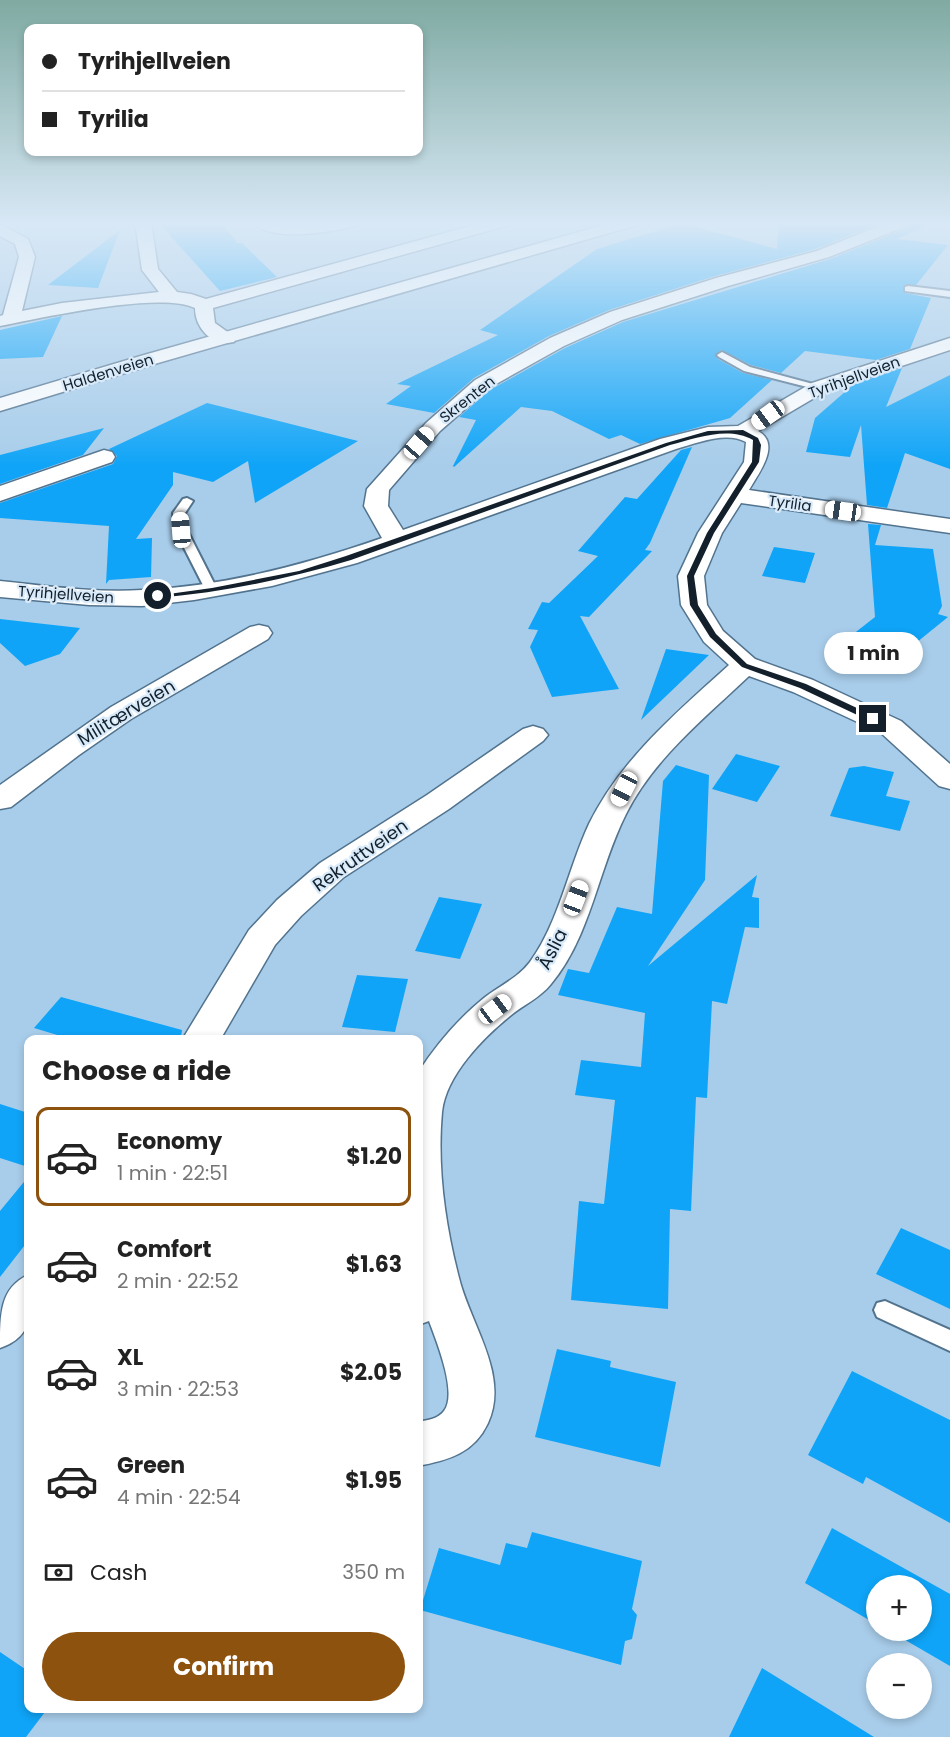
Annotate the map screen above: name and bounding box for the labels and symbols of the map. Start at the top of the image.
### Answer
street label: Haldenveien [60,348,156,396]
street label: Tyrihjellveien [805,351,903,403]
street label: Skrenten [435,371,499,427]
car [748,397,788,433]
car [400,424,438,462]
street label: Tyrilia [767,490,813,516]
car [824,500,862,522]
car [170,511,192,549]
street label: Tyrihjellveien [17,580,115,608]
route start [144,582,171,609]
callout: 1 min [824,632,922,674]
street label: Militærveien [72,673,180,751]
route end [859,705,886,732]
car [608,769,640,809]
street label: Rekruttveien [307,813,413,897]
car [561,878,591,918]
street label: Åslia [531,924,573,974]
car [475,991,515,1027]

